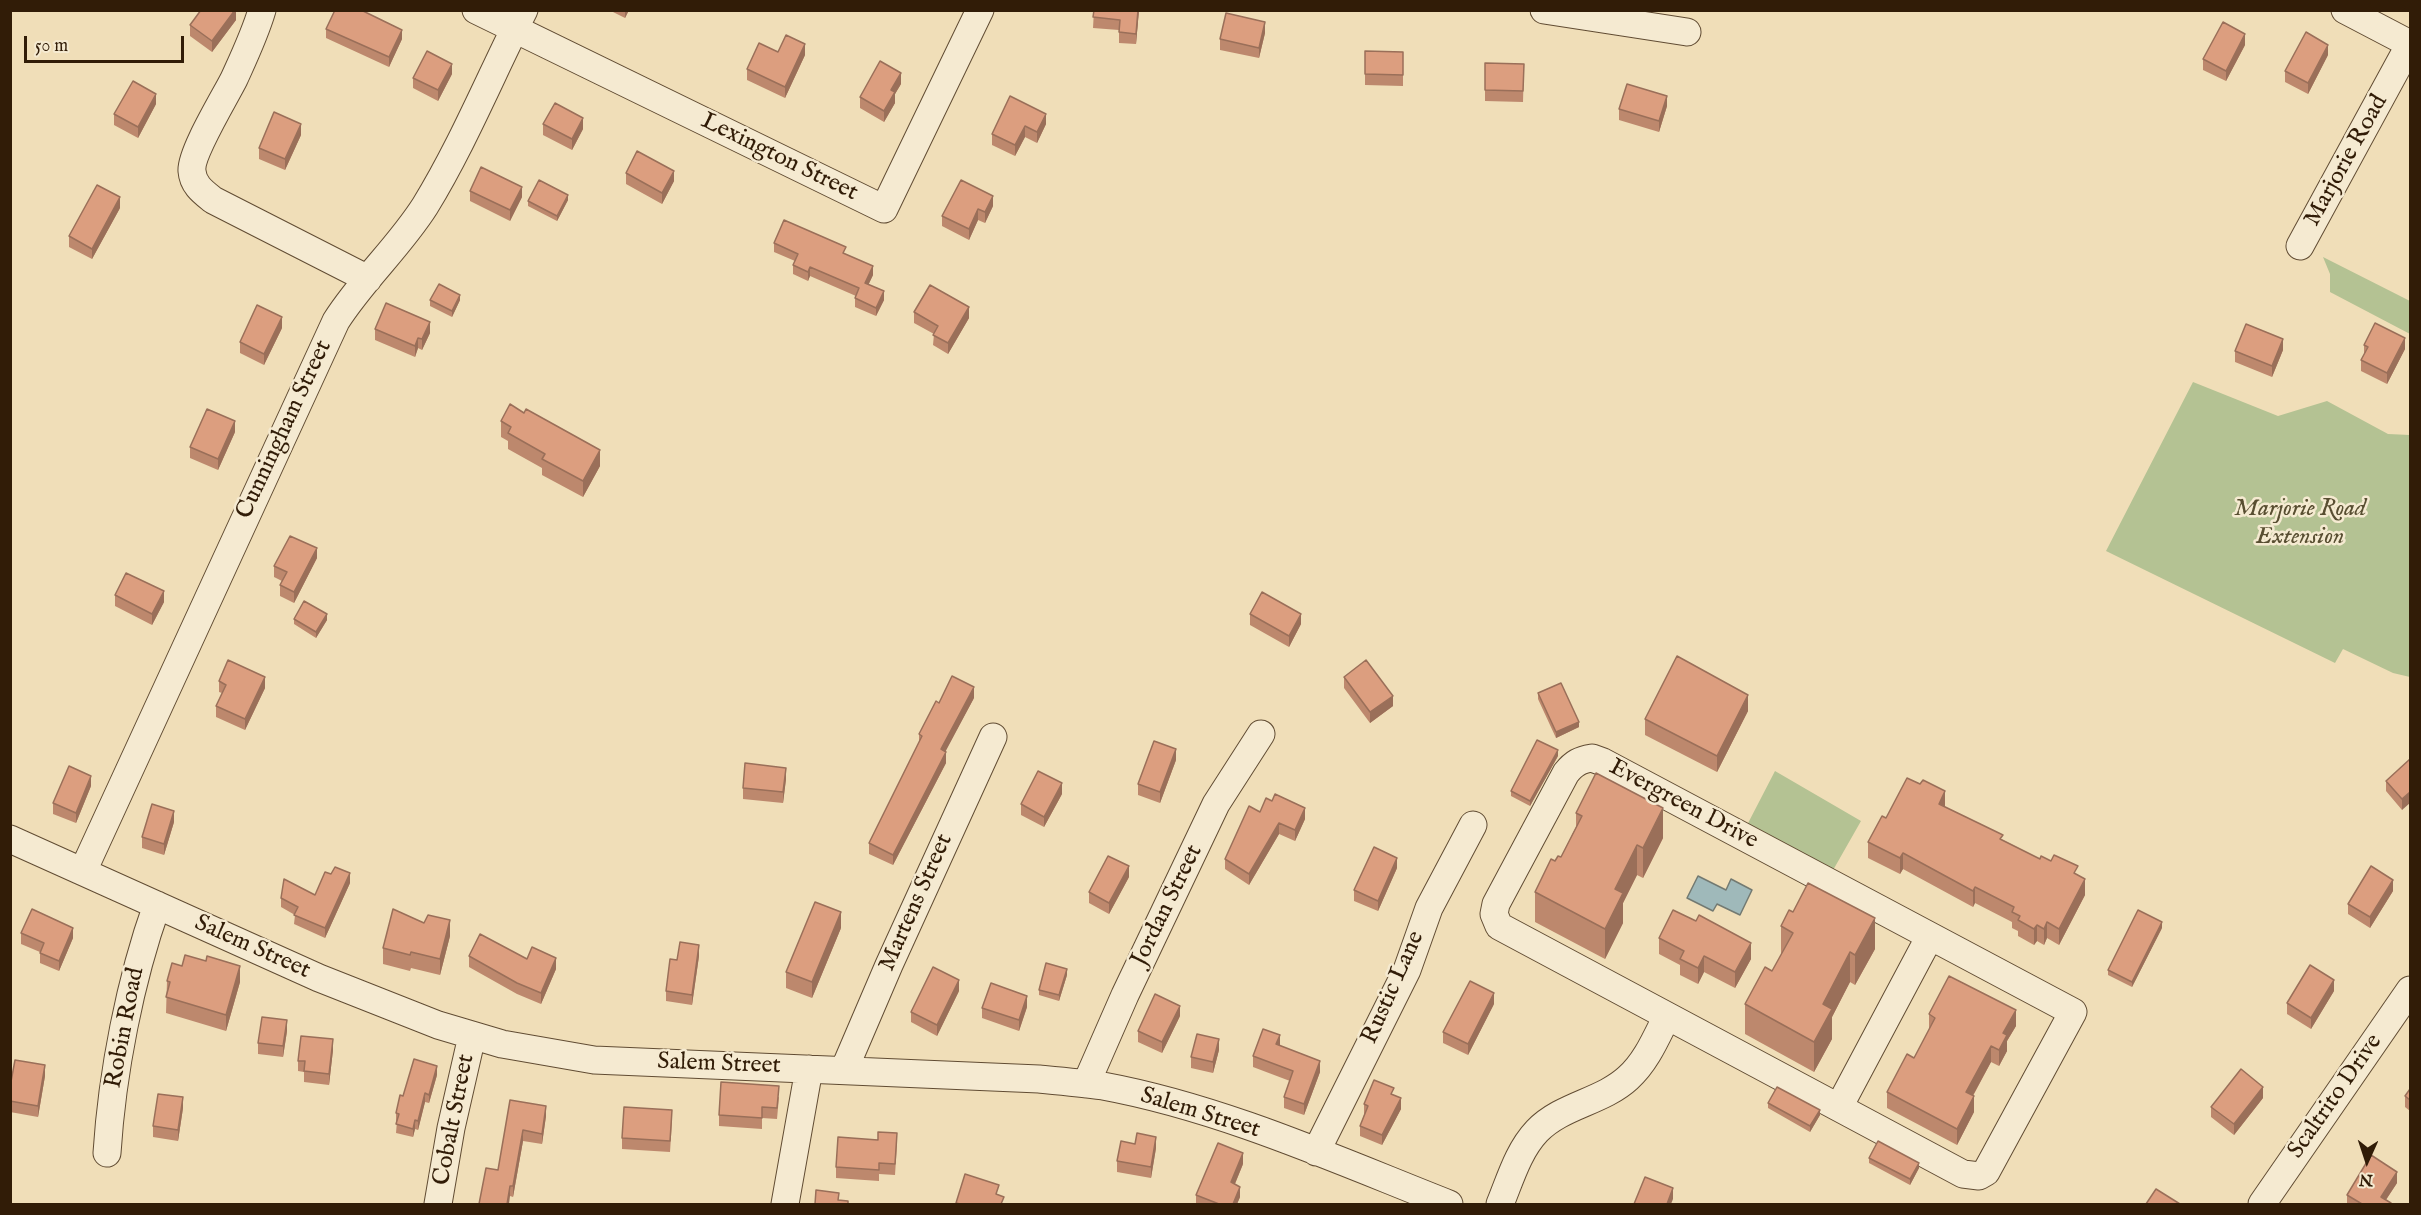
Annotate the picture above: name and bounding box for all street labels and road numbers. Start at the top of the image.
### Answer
street label: Marjorie Road [2299,90,2395,232]
street label: Lexington Street [696,108,862,208]
street label: Cunningham Street [231,336,339,524]
street label: Evergreen Drive [1604,754,1762,856]
street label: Martens Street [874,830,960,976]
street label: Jordan Street [1126,841,1210,971]
street label: Salem Street [190,910,314,986]
street label: Rustic Lane [1356,927,1432,1049]
street label: Robin Road [100,965,152,1091]
street label: Scaltrito Drive [2283,1029,2389,1165]
street label: Salem Street [657,1048,781,1082]
street label: Cobalt Street [428,1052,482,1188]
street label: Salem Street [1137,1082,1263,1146]

